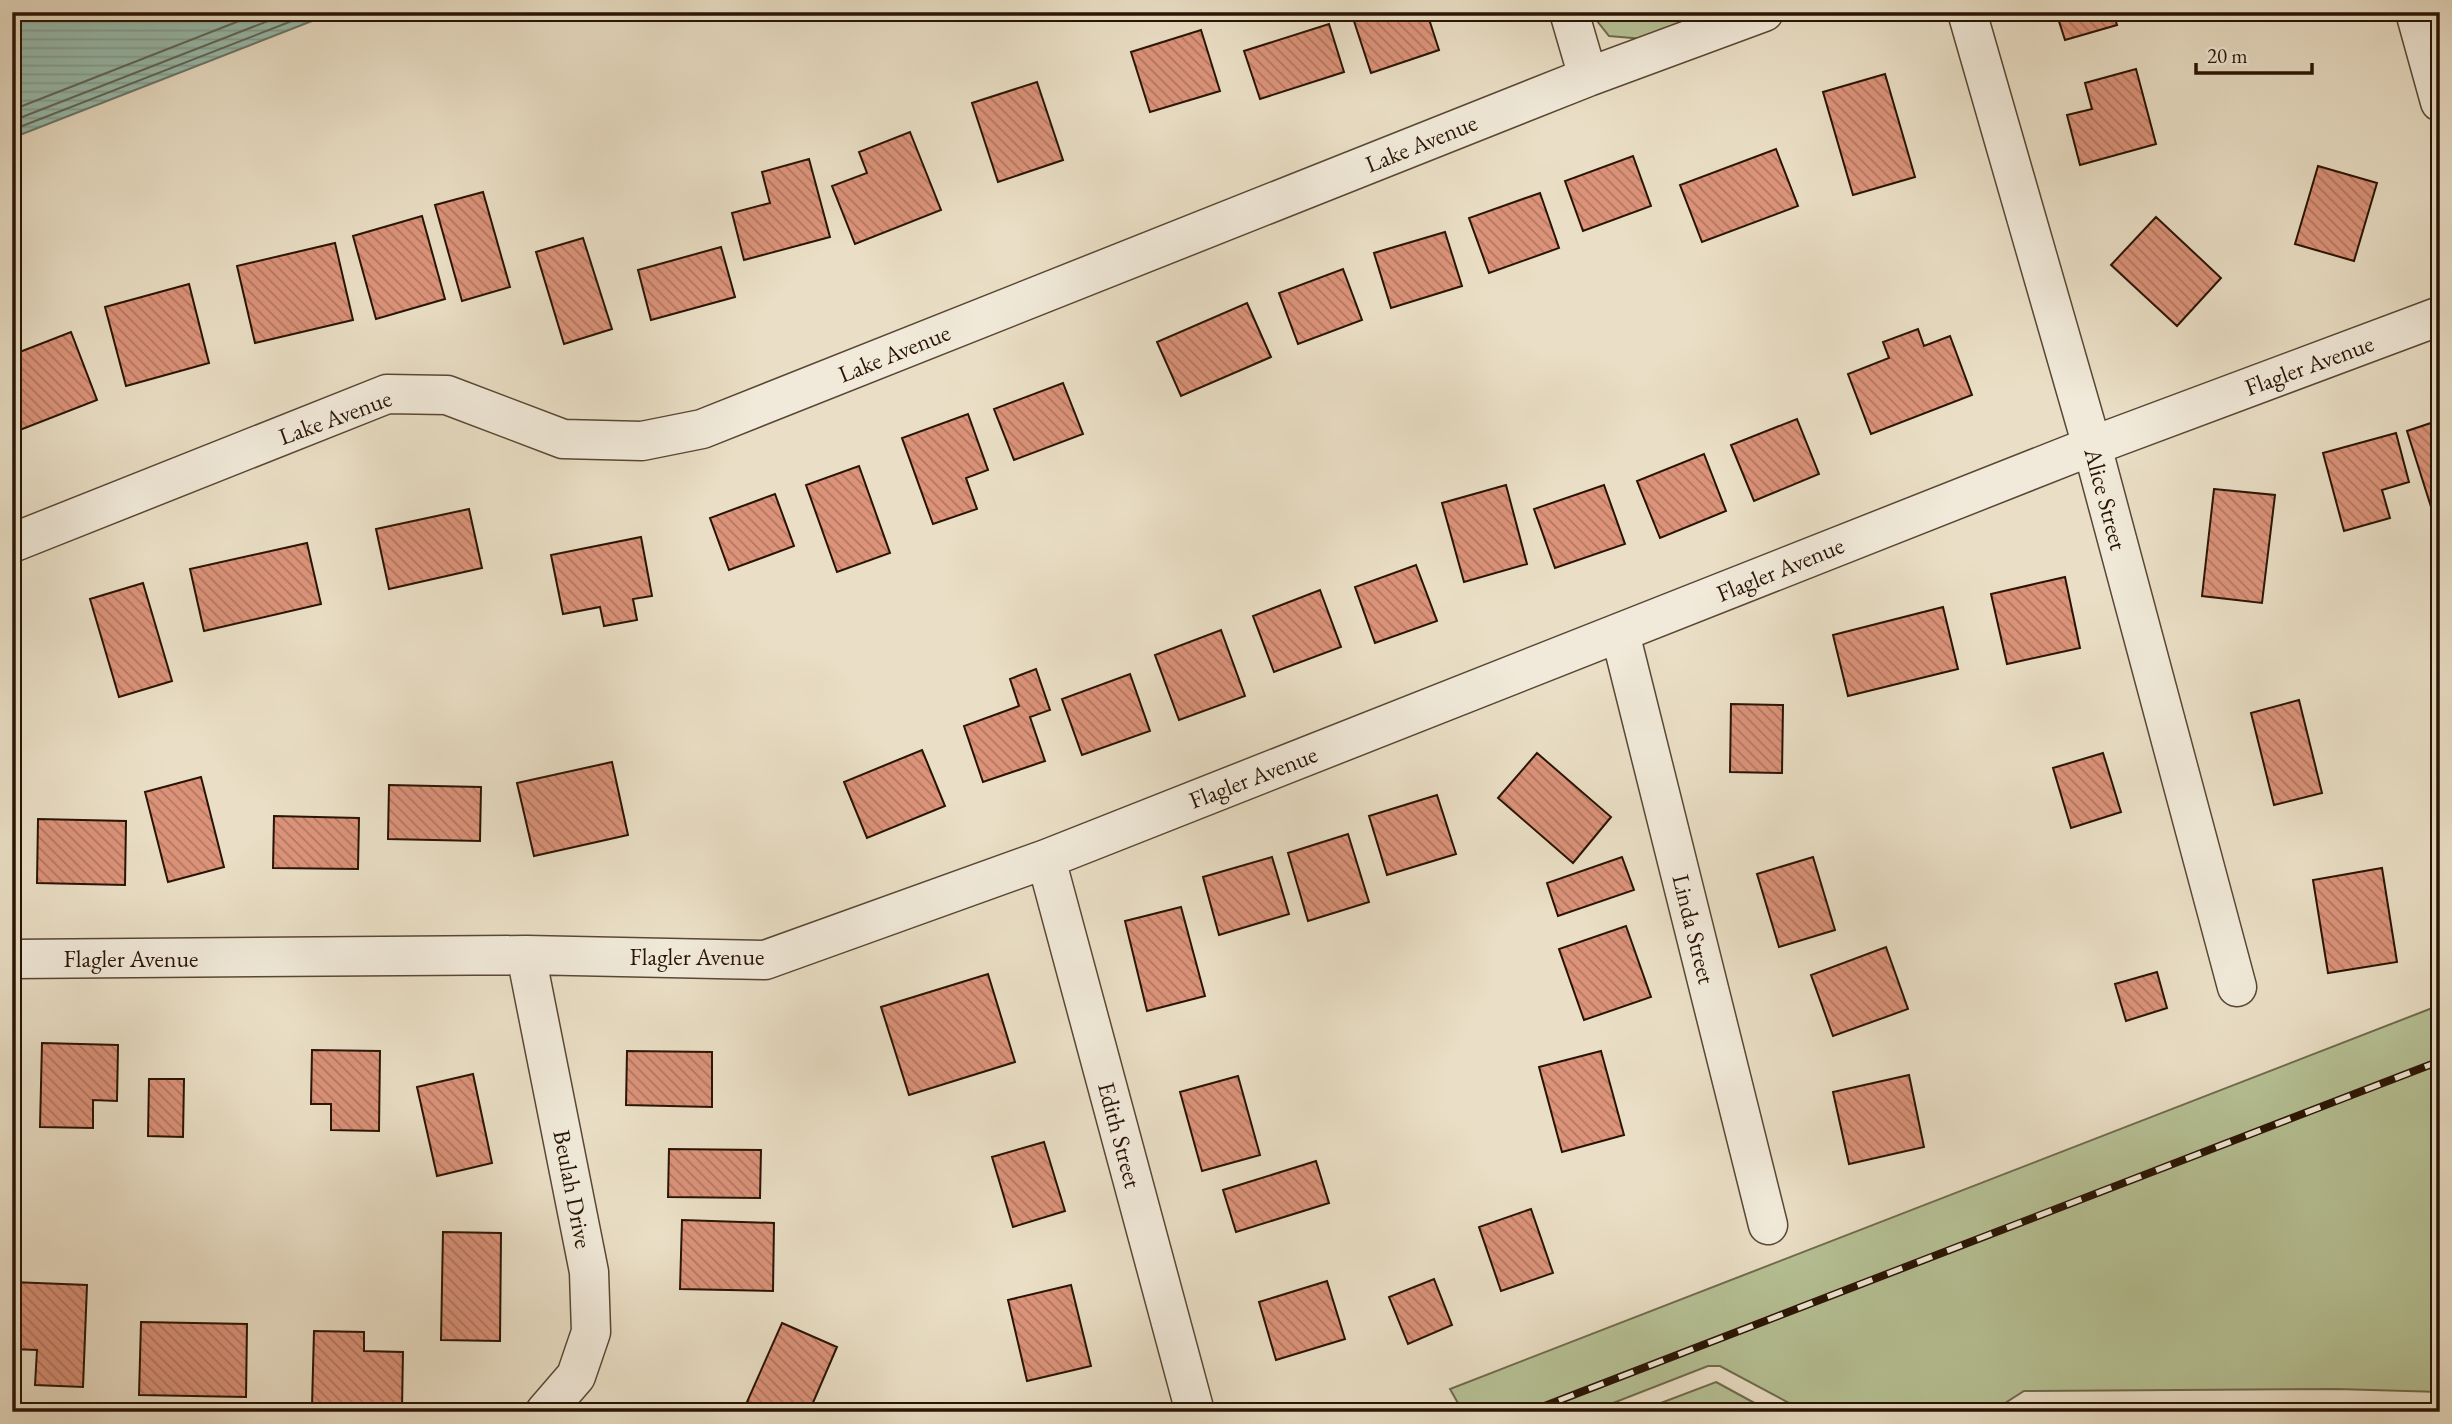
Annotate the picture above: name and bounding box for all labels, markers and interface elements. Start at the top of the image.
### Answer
scale bar [2196,32,2312,76]
text: 20 m [2207,42,2248,69]
street label: Lake Avenue [1361,107,1481,179]
street label: Lake Avenue [834,317,954,389]
street label: Flagler Avenue [2240,327,2378,403]
street label: Lake Avenue [274,382,396,452]
street label: Alice Street [2077,444,2135,554]
street label: Flagler Avenue [1712,529,1848,609]
street label: Flagler Avenue [1184,738,1322,816]
street label: Linda Street [1665,871,1723,987]
street label: Flagler Avenue [630,941,764,972]
street label: Flagler Avenue [64,943,198,974]
street label: Edith Street [1091,1079,1149,1192]
street label: Beulah Drive [546,1127,600,1251]

